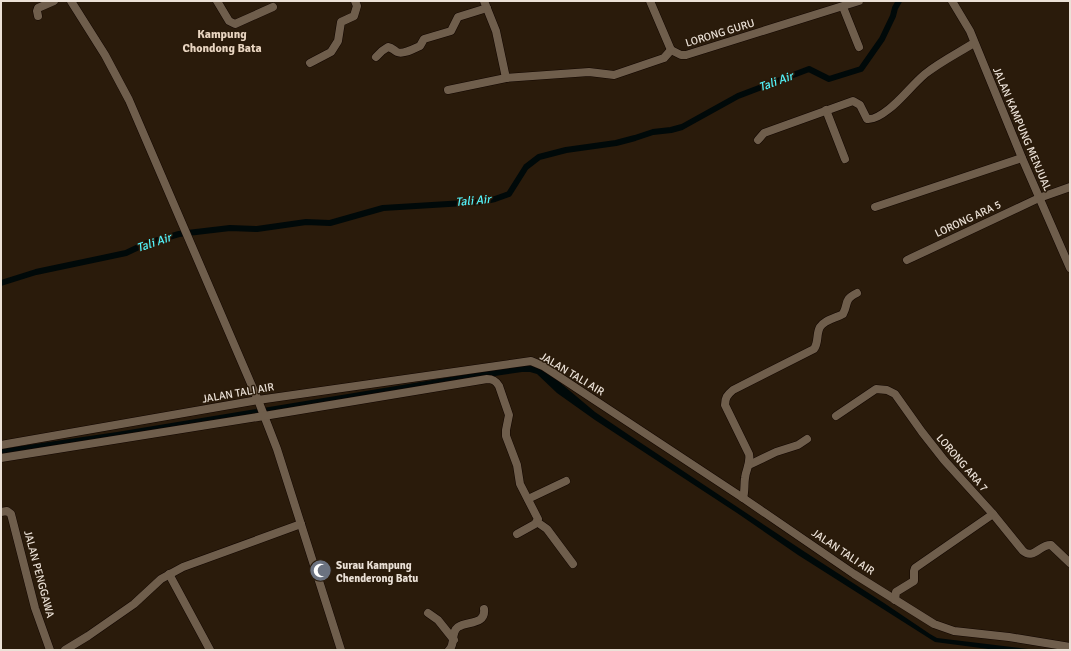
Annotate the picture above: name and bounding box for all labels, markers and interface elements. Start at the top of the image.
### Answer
street label: LORONG GURU [684,16,756,50]
district label: Kampung Chondong Bata [182,27,262,56]
street label: JALAN KAMPUNG MENJUAL [990,65,1054,193]
water label: Tali Air [757,68,797,95]
water label: Tali Air [455,192,493,210]
street label: LORONG ARA 5 [933,198,1003,240]
water label: Tali Air [135,230,175,256]
street label: JALAN TALI AIR [537,350,607,399]
street label: JALAN TALI AIR [201,380,275,406]
street label: LORONG ARA 7 [934,432,990,494]
street label: JALAN TALI AIR [809,526,877,578]
street label: JALAN PENGGAWA [21,529,57,619]
mosque icon: Surau Kampung Chenderong Batu [307,558,333,584]
place label: Surau Kampung Chenderong Batu [336,559,418,585]

